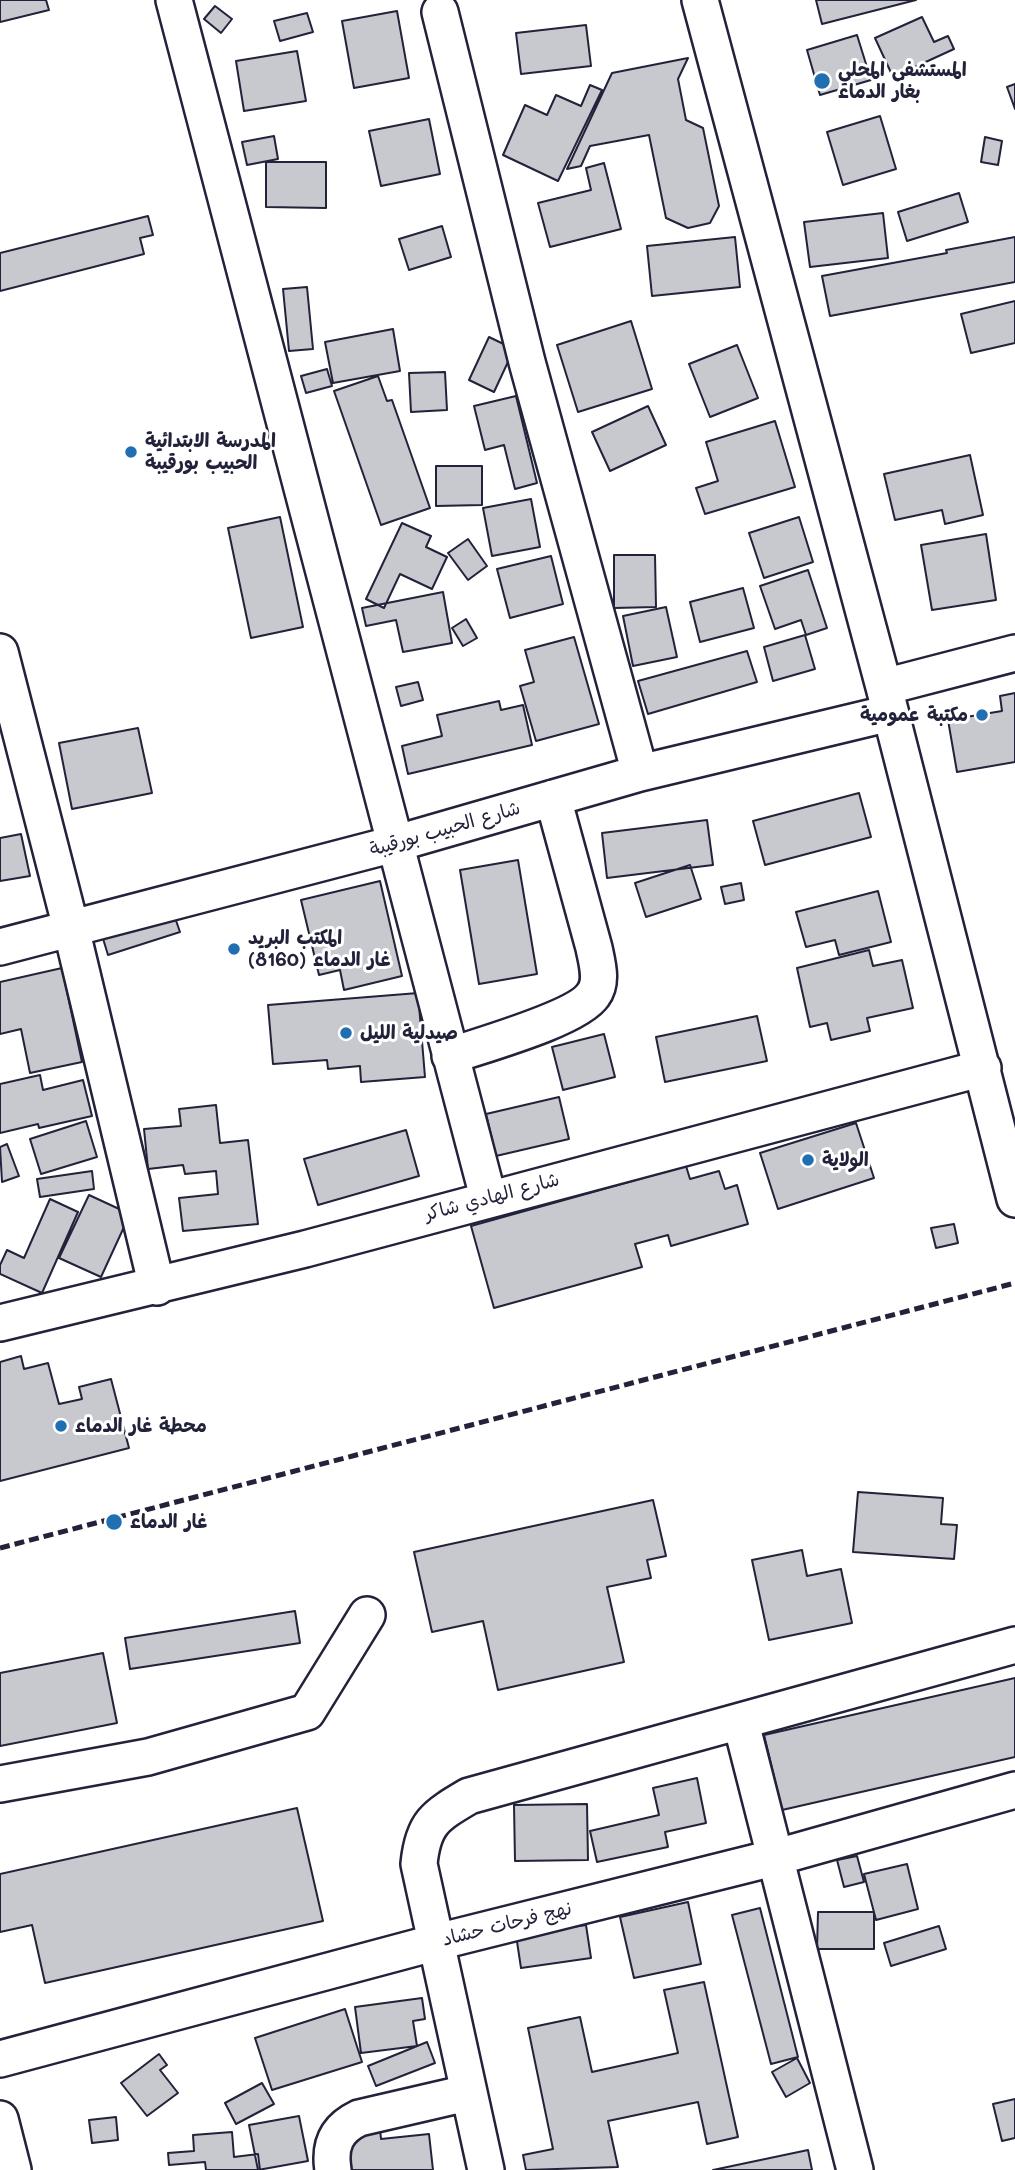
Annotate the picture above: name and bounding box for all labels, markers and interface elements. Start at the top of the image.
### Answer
place label: المستشفى المحلي بغار الدماء [838,59,967,103]
marker: المستشفى المحلي بغار الدماء [812,71,832,91]
place label: المدرسة الابتدائية الحبيب بورقيبة [145,430,276,474]
marker: المدرسة الابتدائية الحبيب بورقيبة [123,444,139,460]
place label: مكتبة عمومية [860,704,968,726]
marker: مكتبة عمومية [974,707,990,723]
street label: شارع الحبيب بورقيبة [367,797,523,861]
place label: المكتب البريد غار الدماء (8160) [248,927,390,971]
marker: المكتب البريد غار الدماء (8160) [226,941,242,957]
place label: صيدلية الليل [360,1022,458,1044]
marker: صيدلية الليل [338,1025,354,1041]
place label: الولاية [822,1149,869,1171]
marker: الولاية [800,1152,816,1168]
street label: شارع الهادي شاكر [422,1168,562,1226]
place label: محطة غار الدماء [75,1415,207,1437]
marker: محطة غار الدماء [53,1418,69,1434]
place label: غار الدماء [130,1511,207,1533]
marker: غار الدماء [104,1512,124,1532]
street label: نهج فرحات حشاد [440,1897,574,1951]

